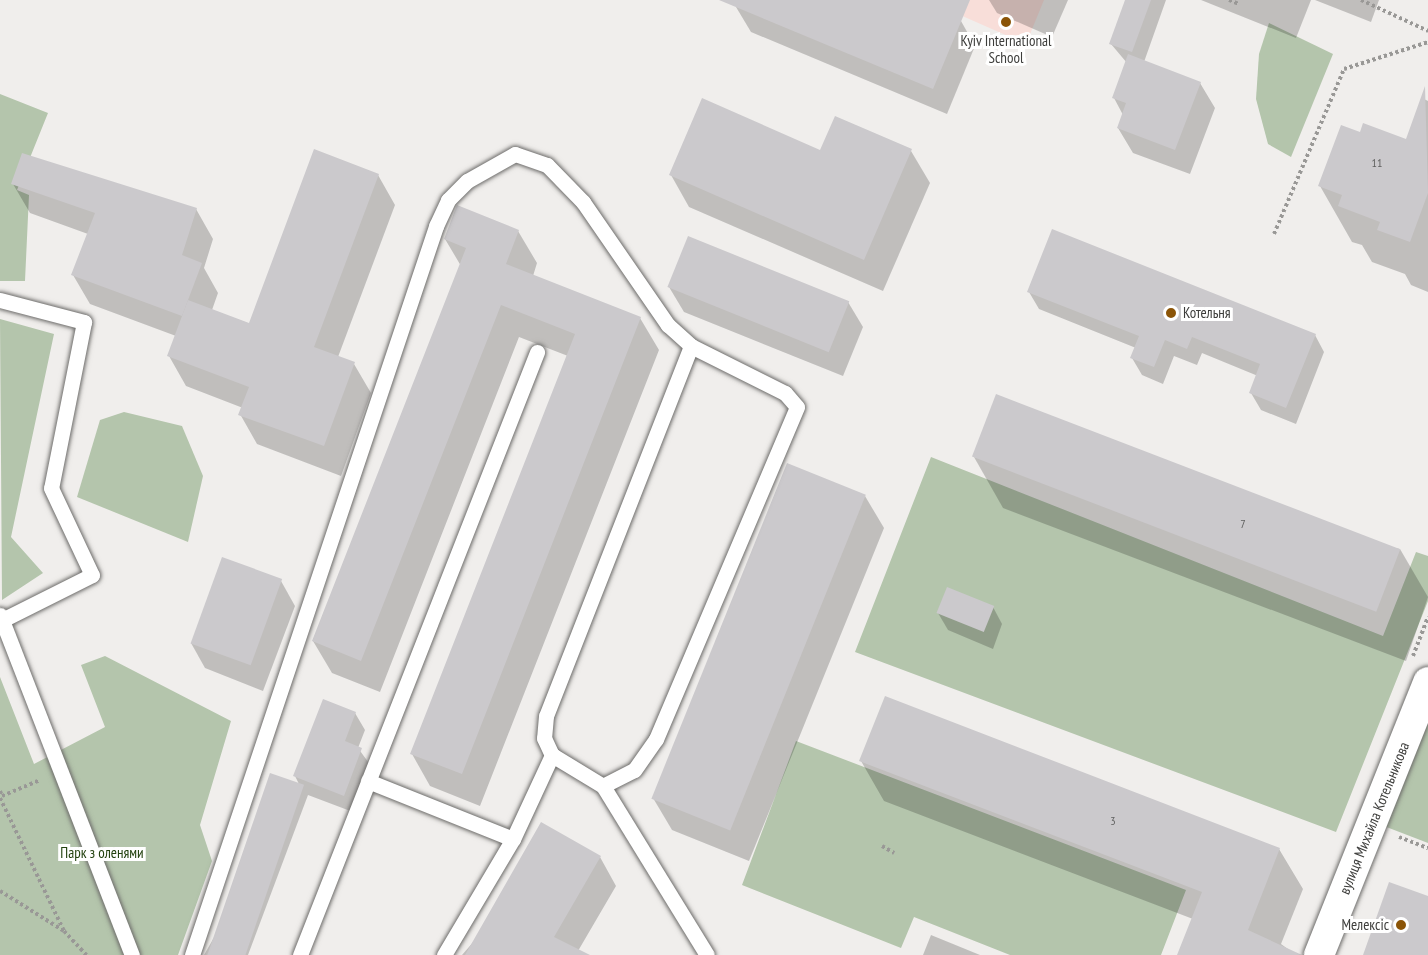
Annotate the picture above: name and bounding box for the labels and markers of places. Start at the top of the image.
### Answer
marker: Kyiv International School [999,15,1013,29]
place label: Kyiv International School [960,31,1052,66]
place label: Котельня [1183,304,1231,322]
marker: Котельня [1164,306,1178,320]
place label: Мелексіc [1342,916,1389,934]
marker: Мелексіc [1394,918,1408,932]

